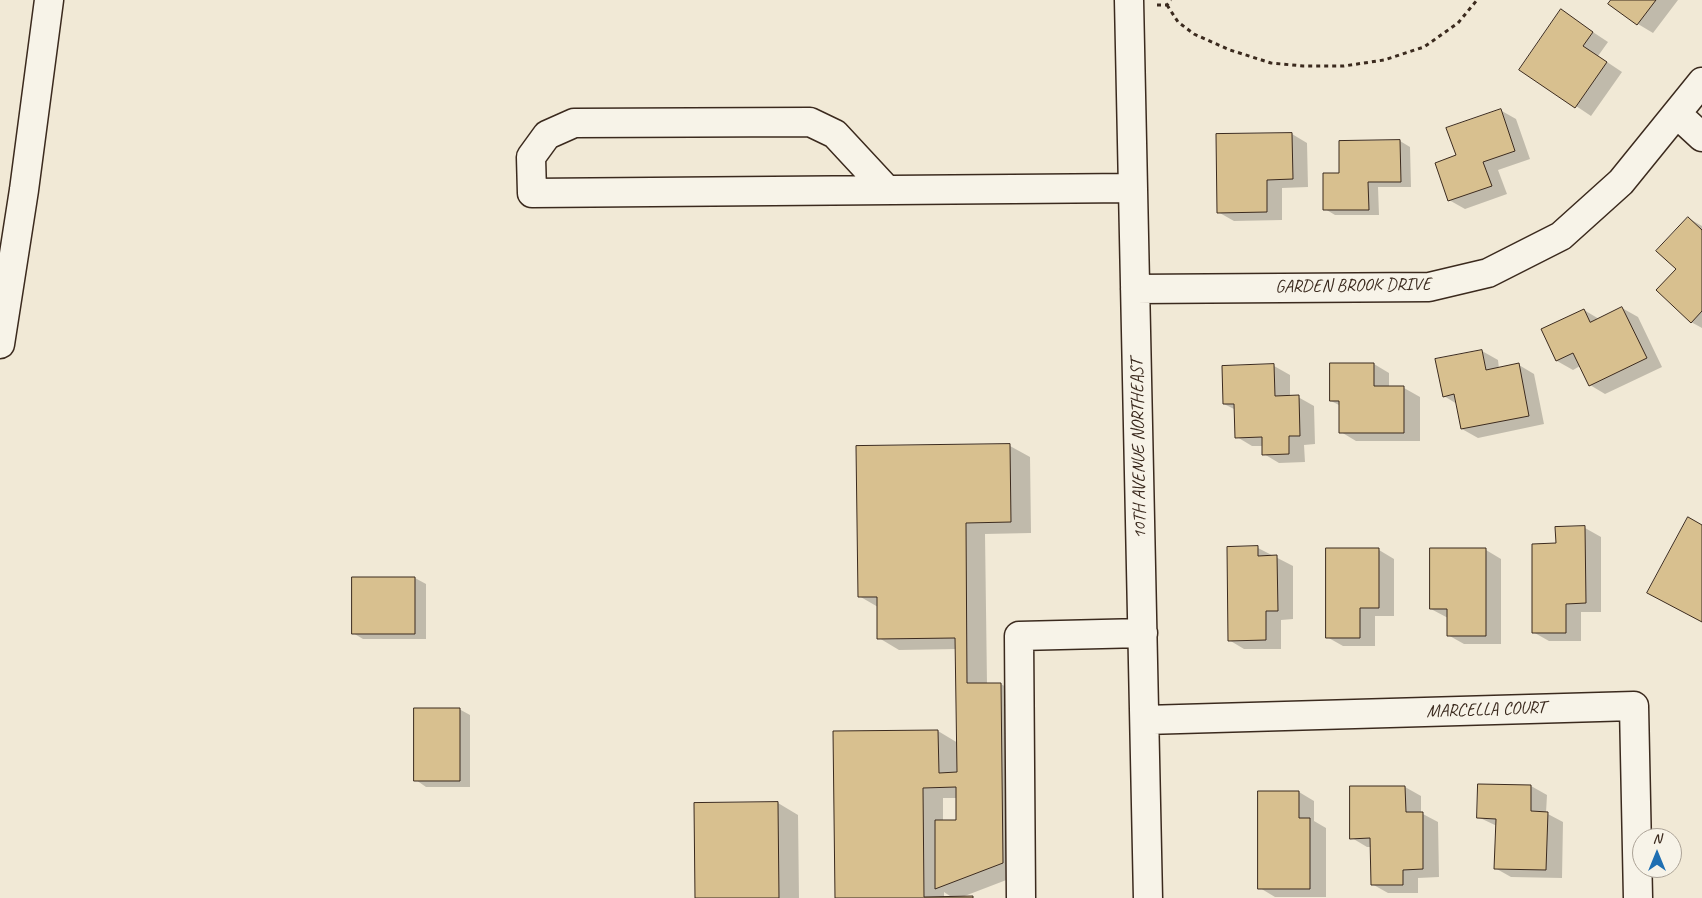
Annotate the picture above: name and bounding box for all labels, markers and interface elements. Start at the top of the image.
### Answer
street label: GARDEN BROOK DRIVE [1275,274,1431,298]
street label: 10TH AVENUE NORTHEAST [1127,359,1151,539]
street label: MARCELLA COURT [1426,697,1546,723]
north arrow [1632,828,1682,878]
text: N [1653,830,1661,847]

